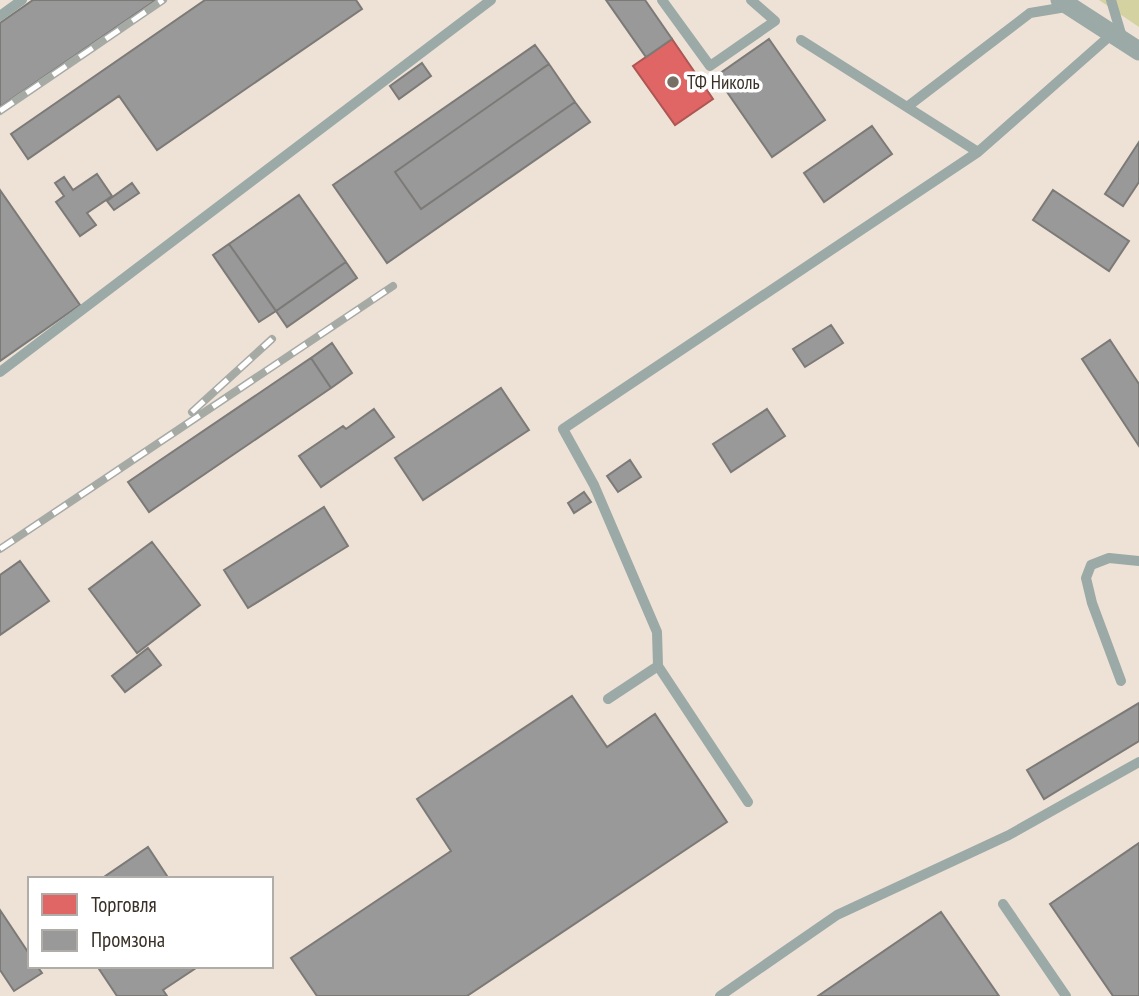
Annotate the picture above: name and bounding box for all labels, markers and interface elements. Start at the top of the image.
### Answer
place label: ТФ Николь [687,70,760,94]
marker: ТФ Николь [665,74,681,90]
legend [28,877,273,968]
text: Торговля [91,891,157,918]
text: Промзона [91,926,165,953]

